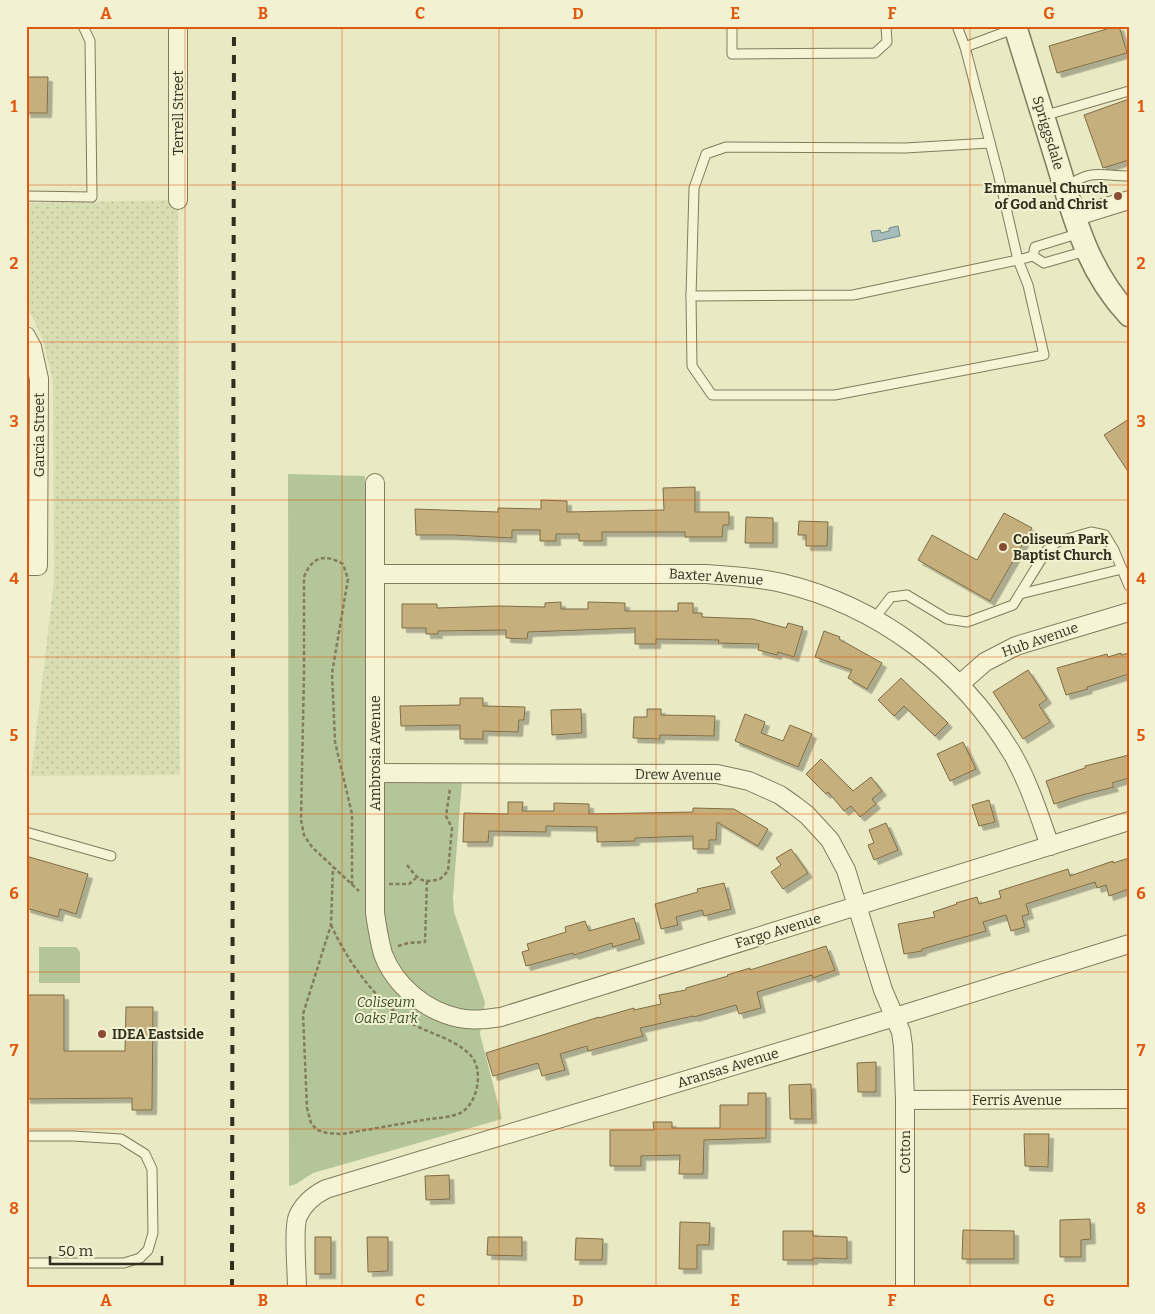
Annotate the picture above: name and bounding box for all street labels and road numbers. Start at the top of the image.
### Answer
street label: Terrell Street [170,70,187,156]
street label: Spriggsdale [1029,94,1067,172]
street label: Garcia Street [31,393,48,477]
street label: Baxter Avenue [668,565,764,589]
street label: Hub Avenue [999,619,1081,661]
street label: Ambrosia Avenue [367,695,384,811]
street label: Drew Avenue [635,766,721,784]
street label: Fargo Avenue [733,910,823,952]
street label: Aransas Avenue [675,1045,781,1091]
street label: Ferris Avenue [972,1092,1062,1109]
street label: Cotton [897,1130,914,1174]

